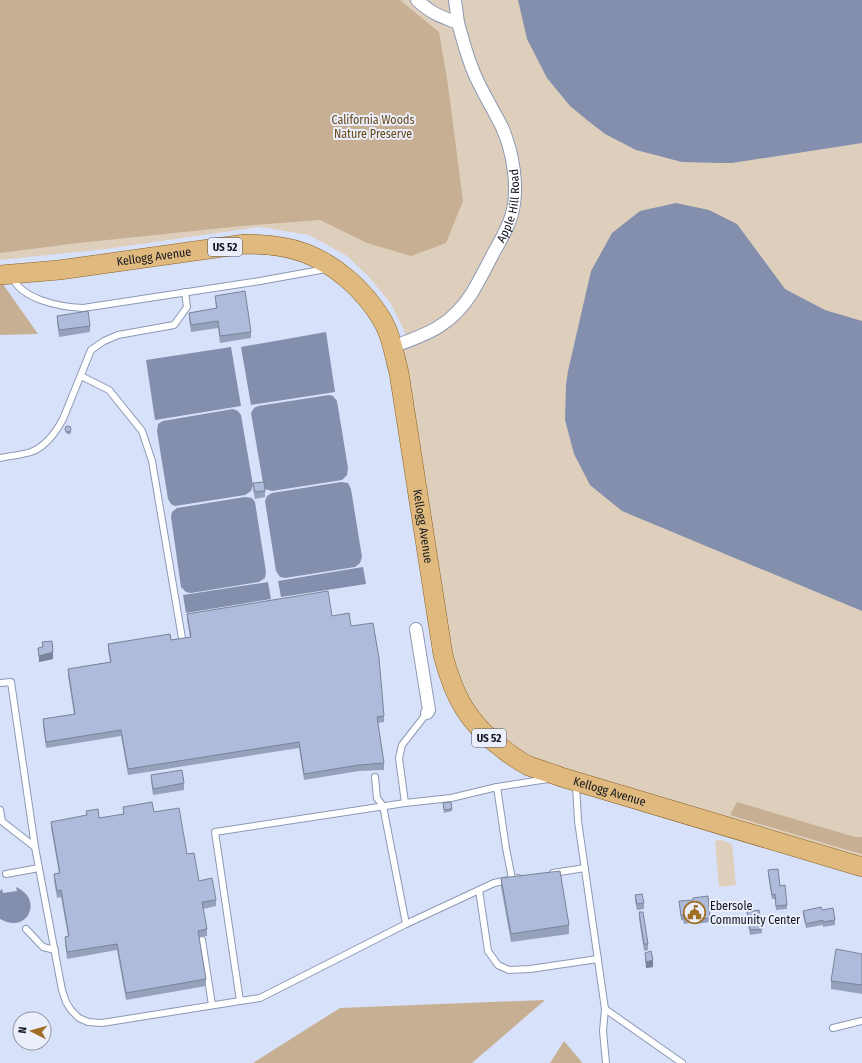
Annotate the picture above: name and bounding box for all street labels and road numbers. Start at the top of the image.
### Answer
street label: Apple Hill Road [494,168,522,245]
road number: US 52 [208,238,242,256]
street label: Kellogg Avenue [116,245,192,269]
street label: Kellogg Avenue [410,488,436,565]
road number: US 52 [472,729,506,747]
street label: Kellogg Avenue [572,774,648,809]

